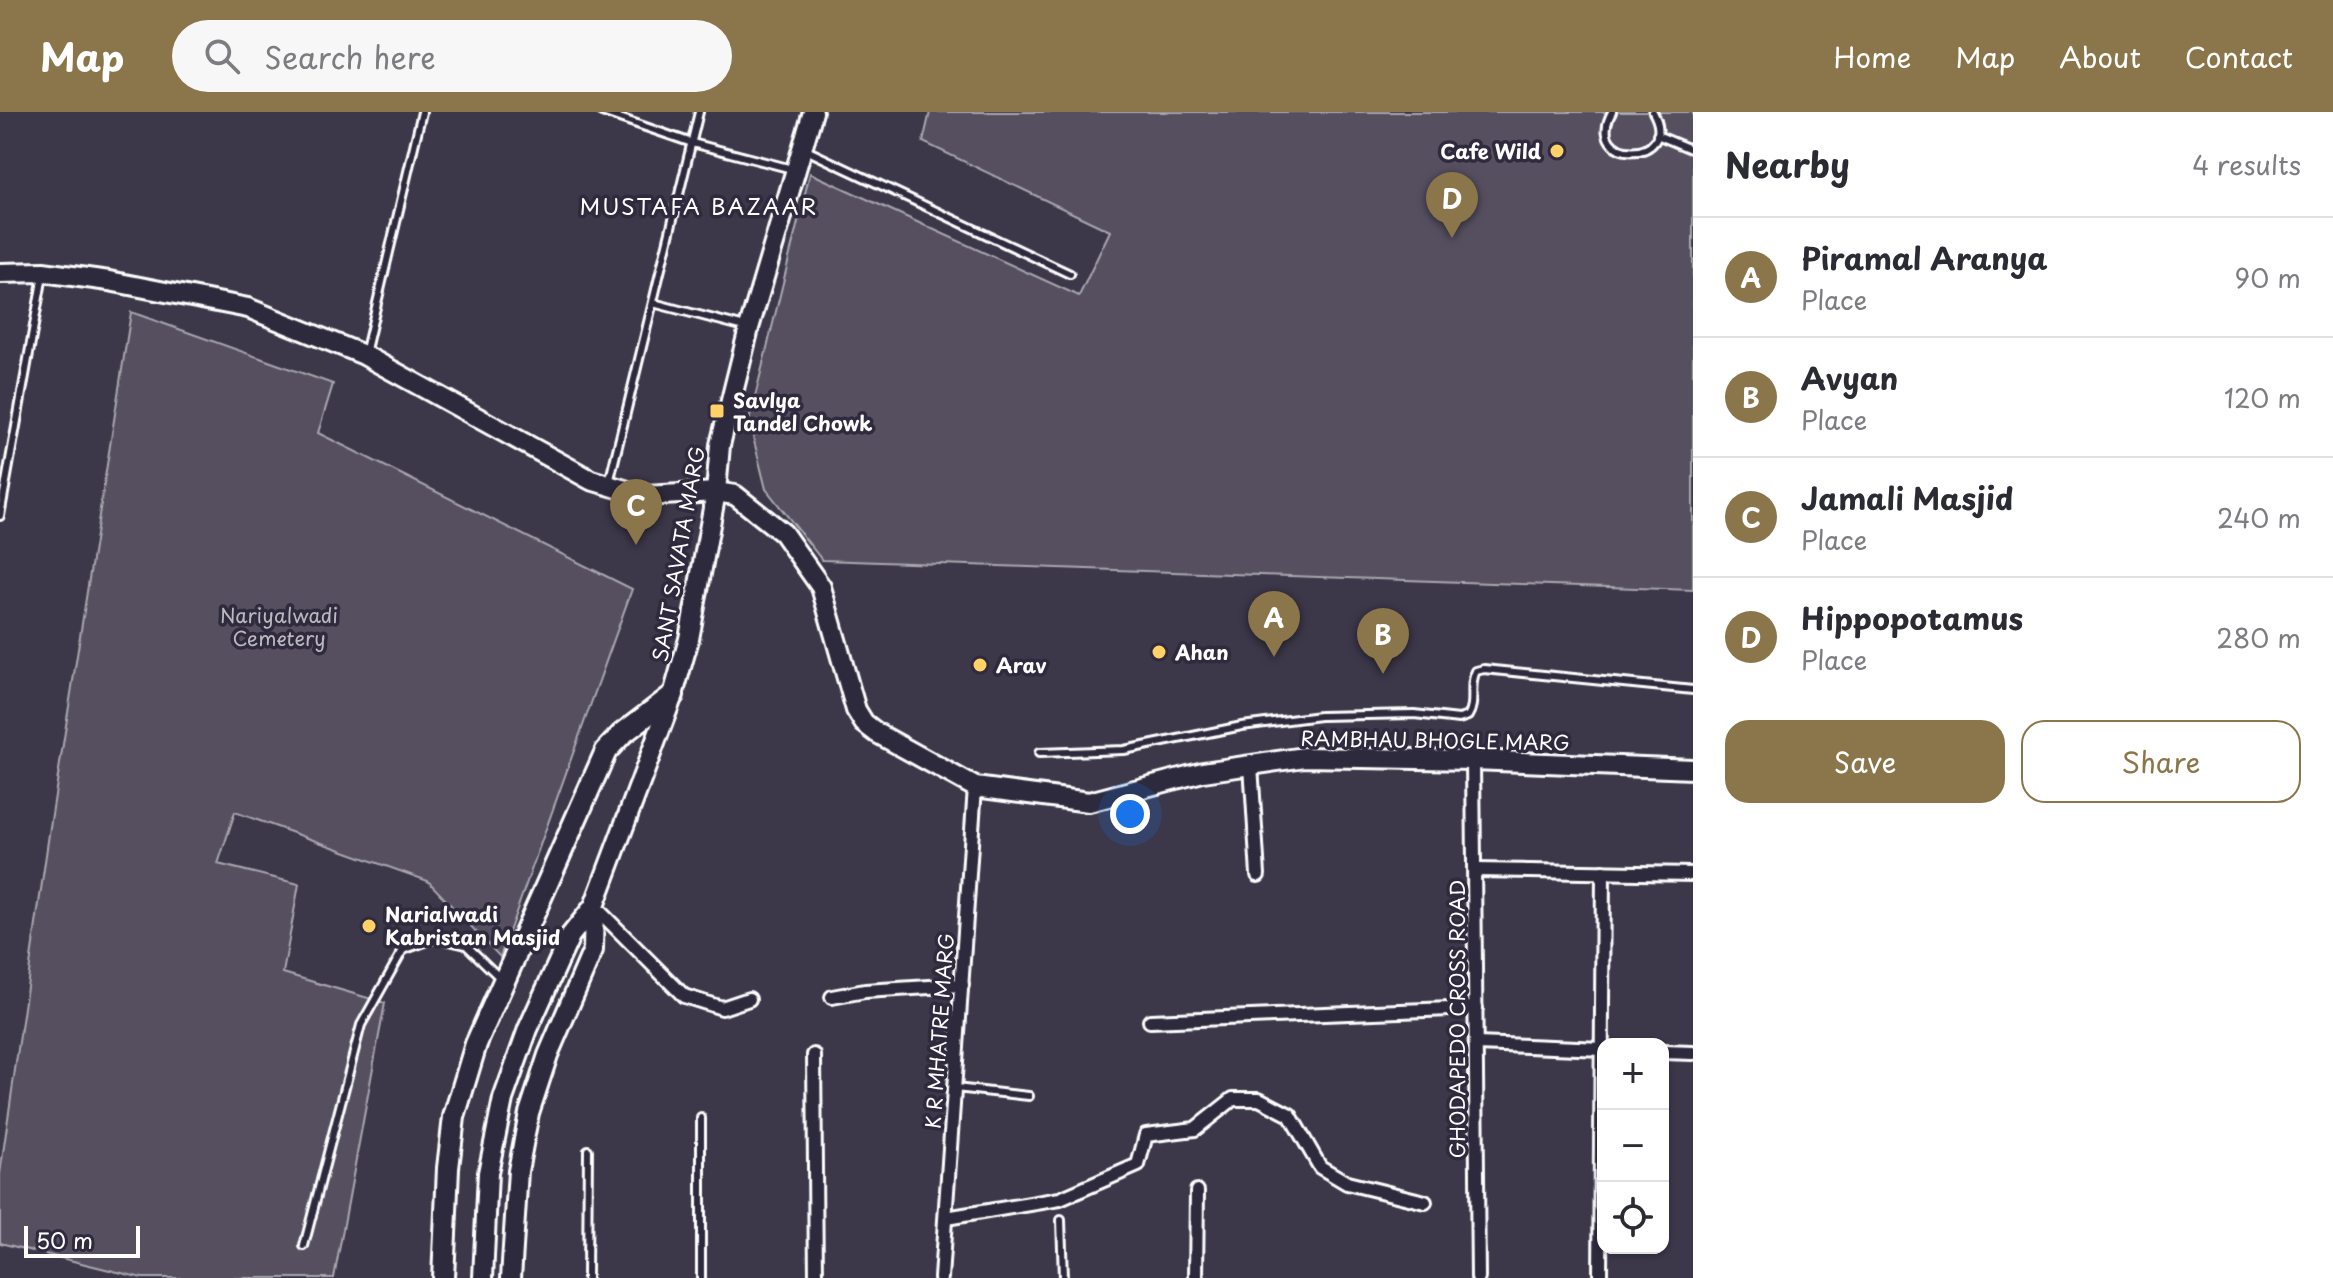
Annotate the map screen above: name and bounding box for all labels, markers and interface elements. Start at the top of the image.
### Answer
search box [172,20,732,92]
text: Map [40,28,124,85]
icon: search [200,34,244,78]
text: Search here [264,34,436,79]
text: Home [1833,35,1911,78]
text: Map [1955,35,2015,78]
text: About [2059,35,2141,78]
text: Contact [2185,35,2293,78]
place label: Cafe Wild [1440,136,1542,166]
text: Nearby [1725,138,1850,190]
marker: Cafe Wild [1548,142,1566,160]
text: 4 results [2192,145,2301,184]
pin: D [1426,172,1478,238]
district label: MUSTAFA BAZAAR [579,189,819,222]
text: Piramal Aranya [1801,235,2048,280]
text: A [1741,258,1761,297]
text: 90 m [2234,258,2301,297]
text: Place [1801,280,1867,319]
text: Avyan [1801,355,1898,400]
text: B [1742,378,1760,417]
text: 120 m [2224,378,2301,417]
place label: Savlya Tandel Chowk [733,385,872,438]
text: Place [1801,400,1867,439]
marker: Savlya Tandel Chowk [708,402,726,420]
street label: SANT SAVATA MARG [644,444,712,664]
text: Jamali Masjid [1801,475,2014,520]
pin: C [610,479,662,545]
text: C [1741,498,1761,537]
text: 240 m [2217,498,2301,537]
text: Place [1801,520,1867,559]
pin: A [1248,591,1300,657]
text: Hippopotamus [1801,595,2023,640]
park label: Nariyalwadi Cemetery [220,600,338,653]
pin: B [1357,608,1409,674]
text: D [1741,618,1761,657]
text: 280 m [2216,618,2301,657]
place label: Ahan [1174,637,1229,667]
text: Place [1801,640,1867,679]
marker: Ahan [1150,643,1168,661]
place label: Arav [996,650,1047,680]
marker: Arav [971,656,989,674]
button: Save [1725,720,2005,803]
button: Share [2021,720,2301,803]
street label: RAMBHAU BHOGLE MARG [1300,723,1570,757]
your location [1110,794,1150,834]
street label: GHODAPEDO CROSS ROAD [1442,880,1472,1158]
place label: Narialwadi Kabristan Masjid [385,899,560,952]
marker: Narialwadi Kabristan Masjid [360,917,378,935]
street label: K R MHATRE MARG [917,932,961,1130]
map controls [1597,1038,1669,1254]
button: + [1597,1038,1669,1110]
button: − [1597,1110,1669,1182]
button: locate [1597,1182,1669,1254]
scale bar [24,1222,140,1258]
text: 50 m [36,1223,93,1256]

